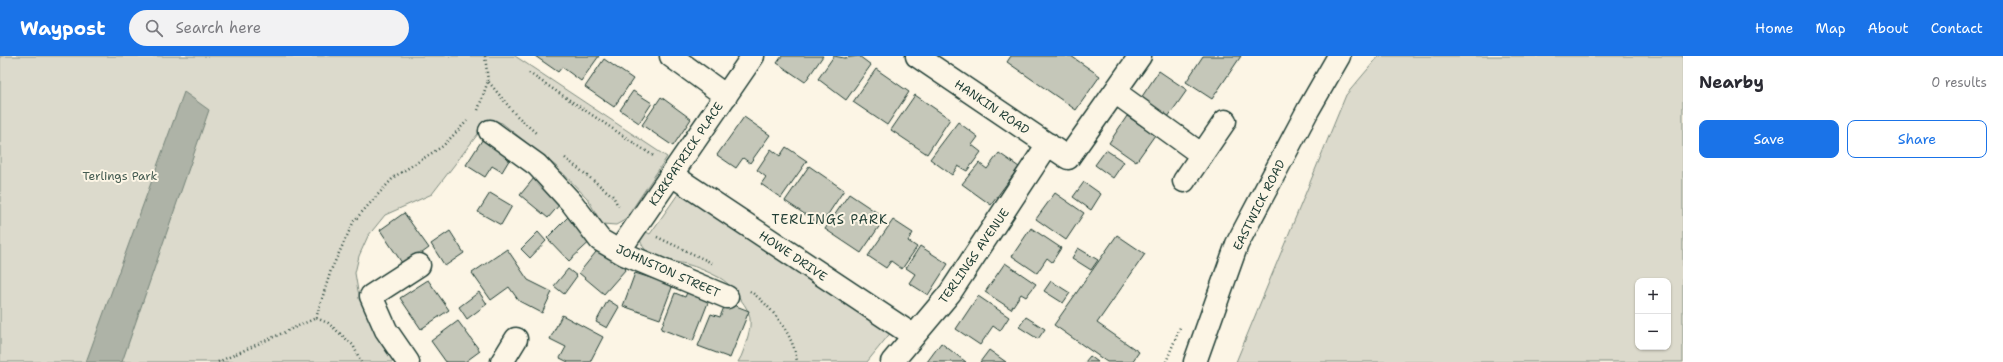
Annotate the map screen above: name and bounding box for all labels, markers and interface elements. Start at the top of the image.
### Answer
search box [129,10,409,46]
text: Waypost [20,16,105,41]
icon: search [143,17,165,39]
text: Search here [175,18,261,38]
text: Home [1755,19,1794,37]
text: Map [1816,19,1846,37]
text: About [1868,19,1909,37]
text: Contact [1931,19,1983,37]
text: Nearby [1699,71,1764,93]
text: 0 results [1931,74,1987,91]
street label: HANKIN ROAD [951,76,1033,138]
street label: KIRKPATRICK PLACE [645,99,727,209]
button: Save [1699,120,1839,158]
button: Share [1847,120,1987,158]
street label: EASTWICK ROAD [1229,157,1289,253]
park label: Terlings Park [83,168,158,184]
street label: TERLINGS AVENUE [935,205,1013,307]
district label: TERLINGS PARK [772,211,888,228]
street label: HOWE DRIVE [756,227,830,285]
street label: JOHNSTON STREET [613,241,723,301]
map controls [1635,278,1671,350]
button: + [1635,278,1671,314]
button: − [1635,314,1671,350]

